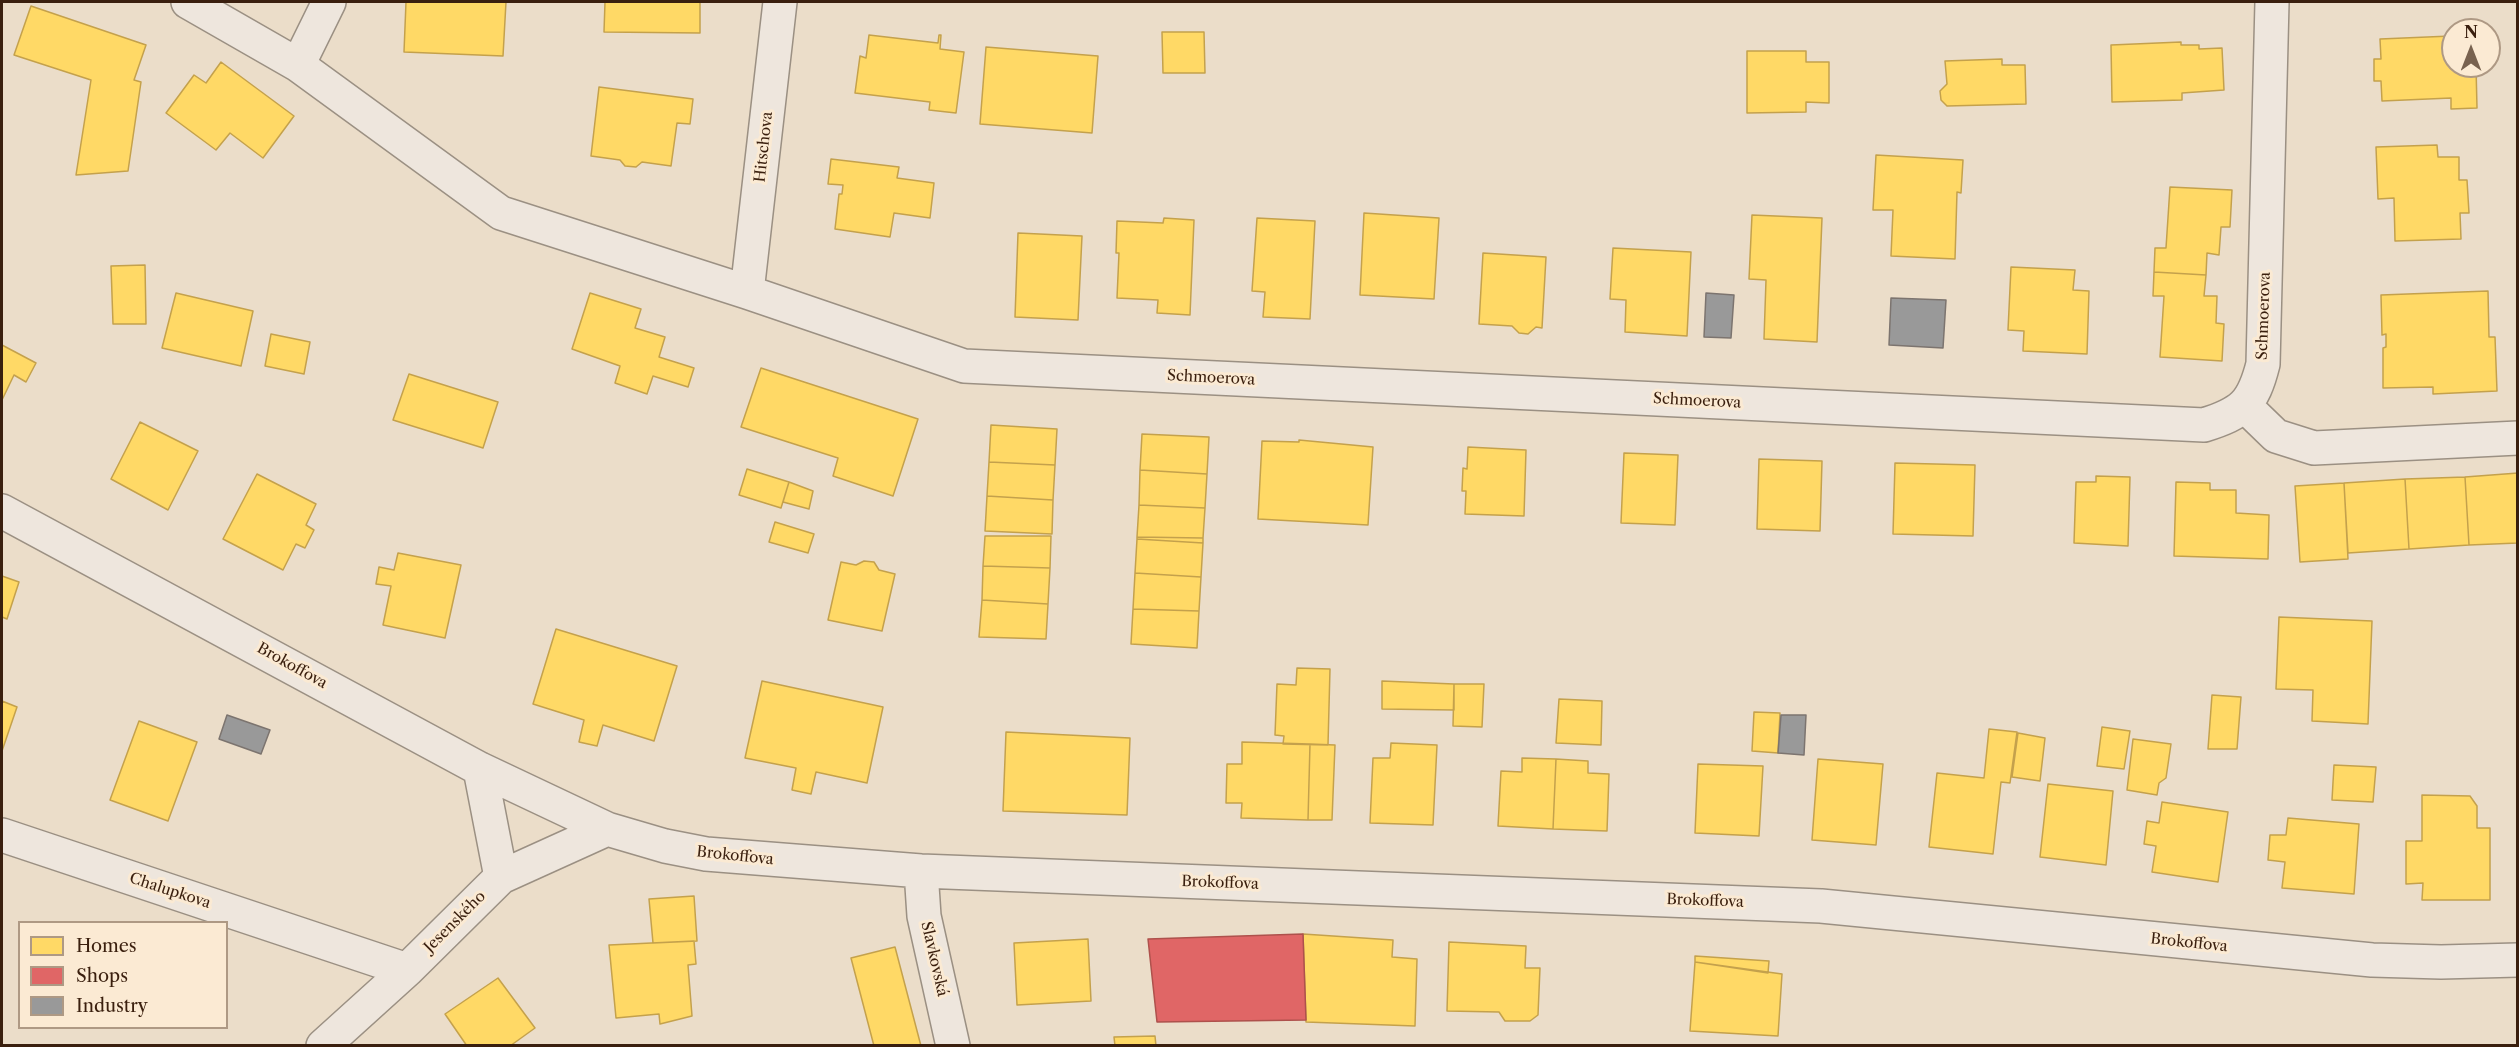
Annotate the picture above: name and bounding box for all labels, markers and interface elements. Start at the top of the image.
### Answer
north arrow [2441,18,2501,78]
text: N [2464,22,2478,42]
street label: Hitschova [751,111,777,183]
street label: Schmoerova [2253,272,2275,360]
street label: Schmoerova [1166,367,1256,389]
street label: Schmoerova [1652,390,1742,412]
street label: Brokoffova [254,639,330,693]
street label: Brokoffova [696,843,774,869]
street label: Chalupkova [127,869,213,913]
street label: Brokoffova [1181,873,1259,893]
street label: Jesenského [421,888,489,956]
street label: Brokoffova [1666,891,1744,911]
street label: Slavkovská [917,920,951,998]
legend [18,921,228,1029]
street label: Brokoffova [2150,930,2228,956]
text: Homes [76,935,137,957]
text: Shops [76,965,128,987]
text: Industry [76,995,148,1017]

